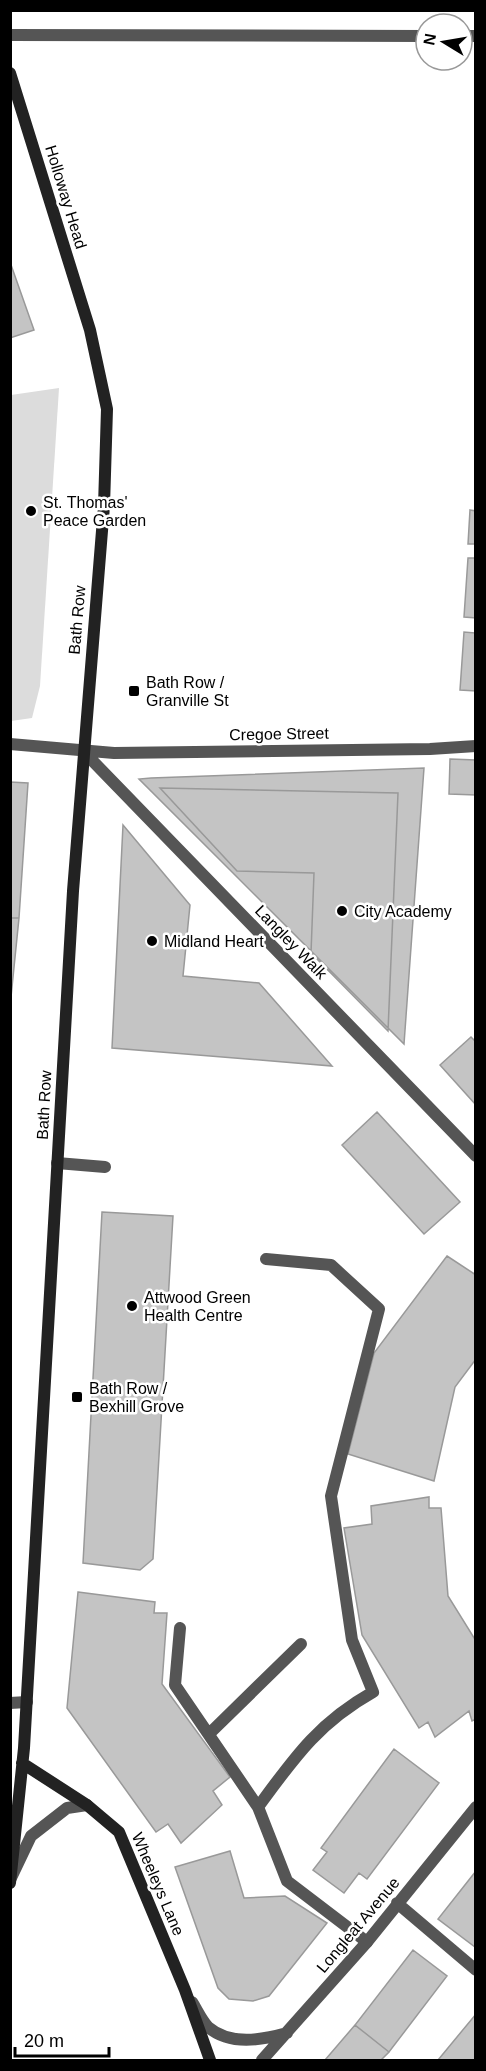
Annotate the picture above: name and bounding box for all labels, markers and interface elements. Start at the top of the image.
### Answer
north arrow [414,12,474,72]
text: N [420,32,439,47]
street label: Holloway Head [42,143,90,251]
place label: St. Thomas' Peace Garden [43,494,146,529]
marker: St. Thomas' Peace Garden [24,504,38,518]
street label: Bath Row [66,584,89,655]
place label: Bath Row / Granville St [146,674,229,709]
marker: Bath Row / Granville St [127,684,141,698]
street label: Cregoe Street [229,725,330,743]
street label: Langley Walk [252,902,331,983]
place label: City Academy [354,903,452,920]
marker: City Academy [335,904,349,918]
place label: Midland Heart [164,933,264,950]
marker: Midland Heart [145,934,159,948]
street label: Bath Row [34,1069,54,1140]
place label: Attwood Green Health Centre [144,1289,251,1324]
marker: Attwood Green Health Centre [125,1299,139,1313]
place label: Bath Row / Bexhill Grove [89,1380,184,1415]
marker: Bath Row / Bexhill Grove [70,1390,84,1404]
street label: Wheeleys Lane [129,1830,187,1938]
street label: Longleat Avenue [313,1874,403,1976]
scale bar [15,2020,110,2058]
text: 20 m [24,2031,64,2051]

